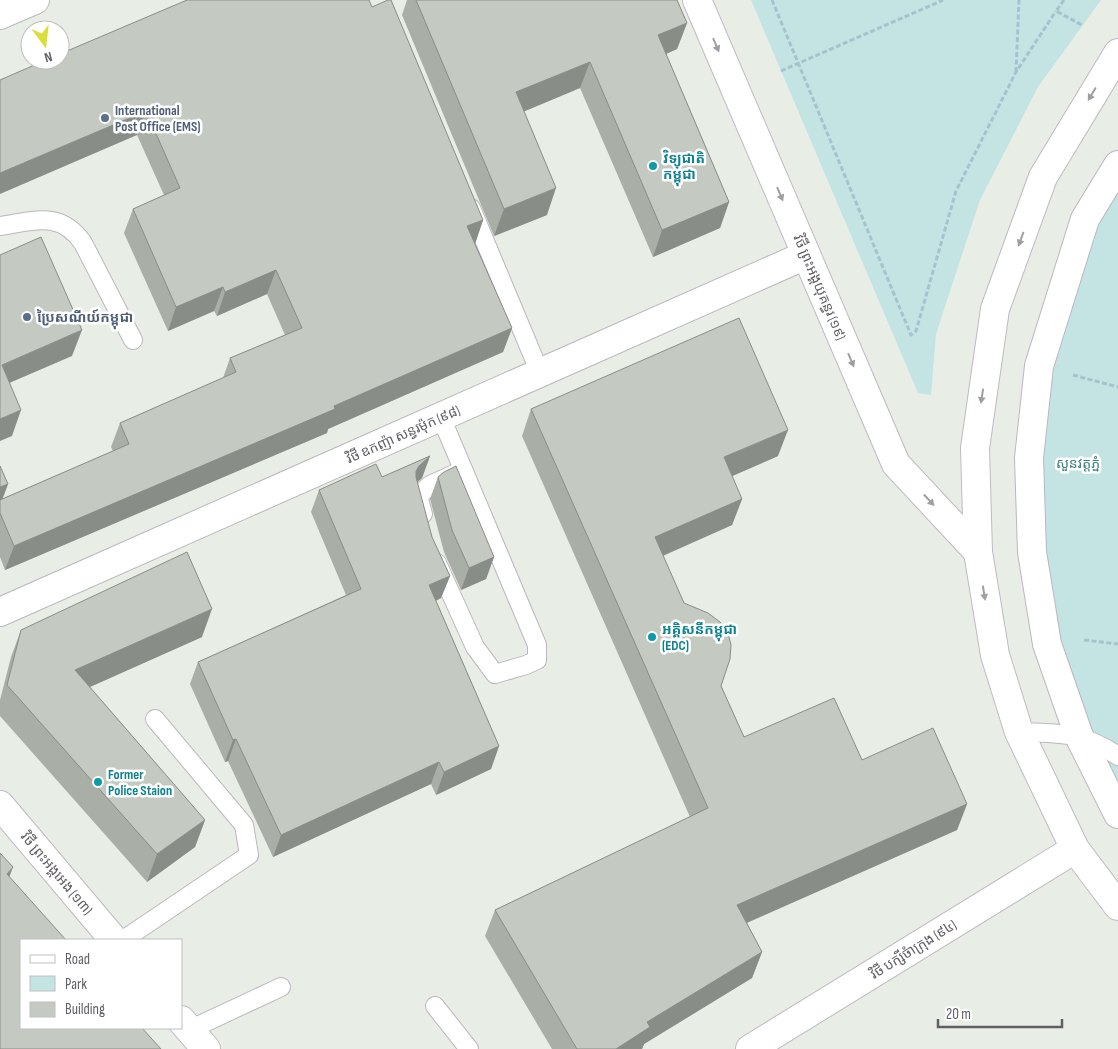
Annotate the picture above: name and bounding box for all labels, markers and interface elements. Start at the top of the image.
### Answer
north arrow [20,20,70,70]
one-way arrow [713,38,721,52]
text: N [42,48,54,66]
one-way arrow [1088,88,1097,101]
place label: International Post Office (EMS) [115,102,200,135]
marker: International Post Office (EMS) [99,112,111,124]
place label: វិទ្យុជាតិ កម្ពុជា [663,149,705,187]
marker: វិទ្យុជាតិ កម្ពុជា [647,160,659,172]
one-way arrow [777,187,785,201]
street label: វិថី ព្រះអង្គយុគន្ធរ (១៩) [789,231,850,343]
one-way arrow [1017,232,1025,247]
place label: ប្រៃសណីយ៍កម្ពុជា [37,309,133,330]
marker: ប្រៃសណីយ៍កម្ពុជា [21,311,33,323]
one-way arrow [847,353,855,368]
one-way arrow [978,389,986,405]
street label: វិថី ឧកញ៉ា សន្ធរម៉ុក (៩៨) [343,401,463,468]
park label: សួនវត្ដភ្នំ [1056,455,1100,472]
one-way arrow [923,493,935,505]
one-way arrow [981,585,989,601]
place label: អគ្គិសនីកម្ពុជា (EDC) [662,621,737,654]
marker: អគ្គិសនីកម្ពុជា (EDC) [646,631,658,643]
place label: Former Police Staion [108,766,172,799]
marker: Former Police Staion [92,776,104,788]
street label: វិថី ព្រះអង្គអេង (១៣) [16,828,97,918]
street label: វិថី បក្សីចំាក្រុង (៩៤) [866,916,960,983]
legend [20,939,182,1029]
text: Road [65,950,90,969]
text: Park [65,975,87,994]
scale bar [938,996,1062,1028]
text: Building [65,1000,105,1019]
text: 20 m [946,1005,971,1024]

